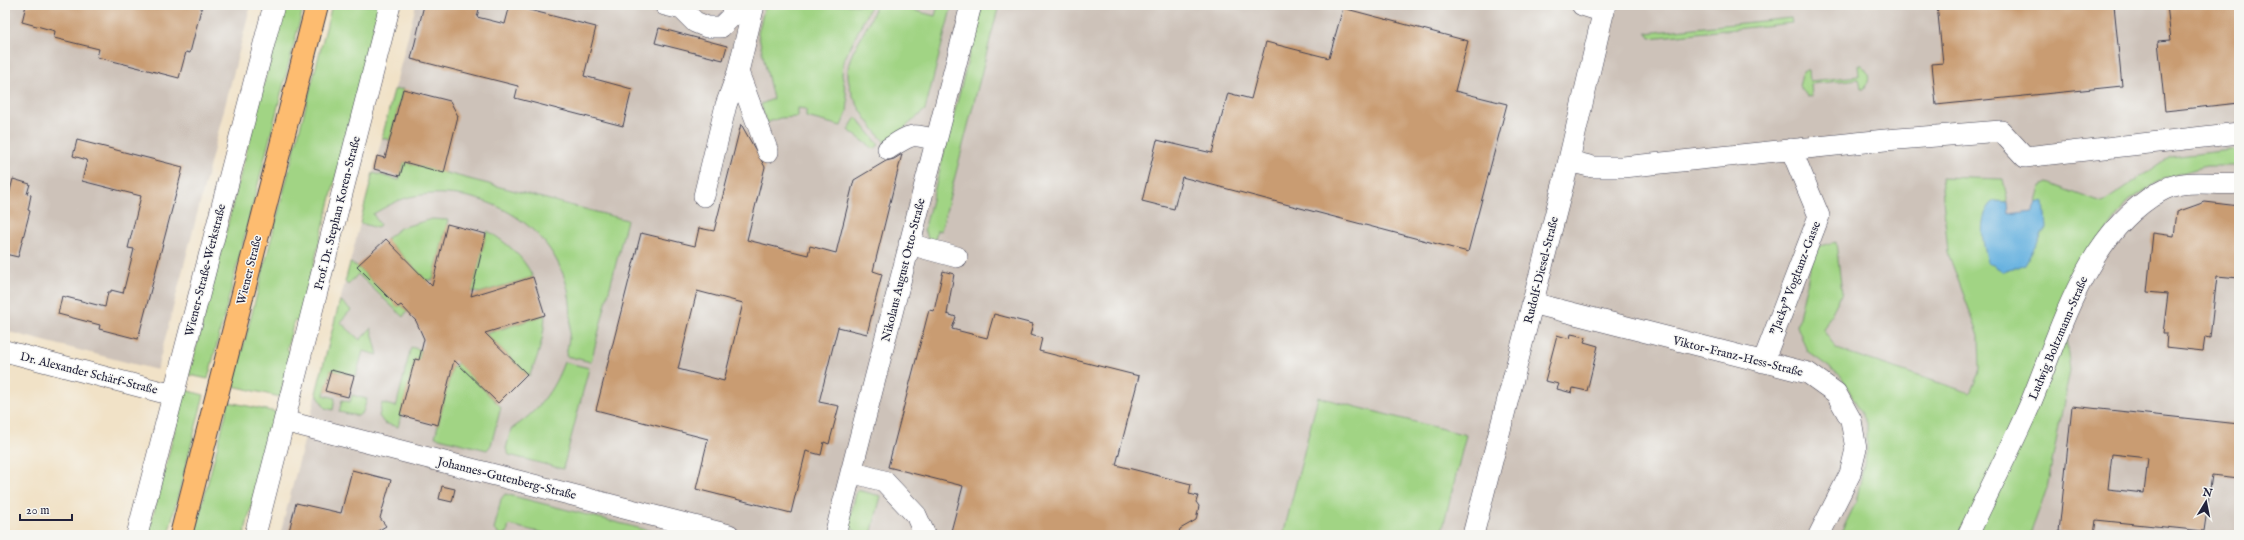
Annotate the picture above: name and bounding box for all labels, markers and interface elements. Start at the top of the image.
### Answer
street label: Prof. Dr. Stephan Koren-Straße [311,134,365,292]
street label: Nikolaus August Otto-Straße [878,196,929,344]
street label: Wiener-Straße-Werkstraße [182,202,229,338]
street label: Rudolf-Diesel-Straße [1521,215,1562,325]
street label: "Jacky" Vogltanz-Gasse [1767,219,1825,338]
street label: Wiener Straße [234,234,265,306]
street label: Ludwig Boltzmann-Straße [2026,274,2092,402]
street label: Viktor-Franz-Hess-Straße [1670,333,1805,380]
street label: Dr. Alexander Schärf-Straße [19,349,160,398]
street label: Johannes-Gutenberg-Straße [434,454,578,504]
north arrow [2186,482,2226,522]
text: N [2201,485,2214,501]
scale bar [20,496,72,522]
text: 20 m [26,503,49,518]

